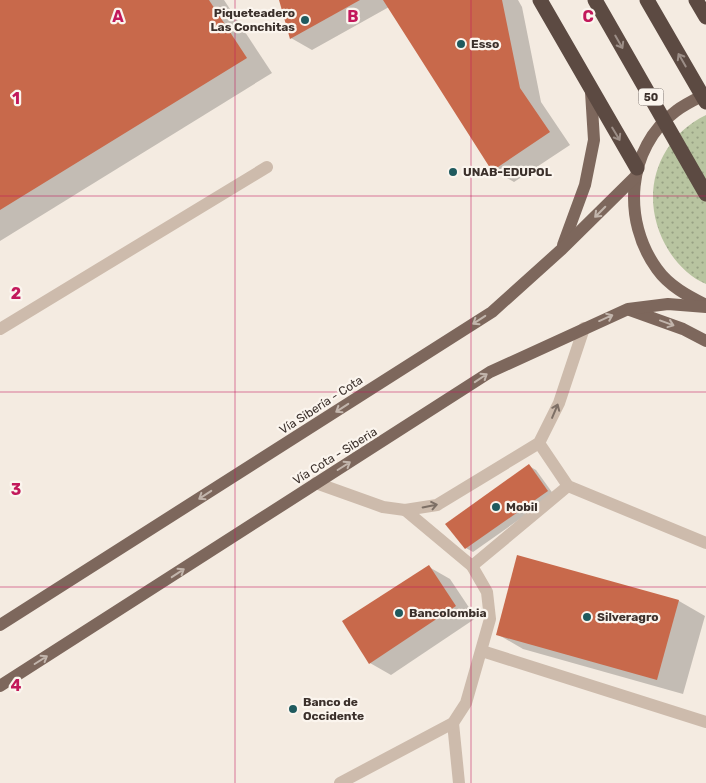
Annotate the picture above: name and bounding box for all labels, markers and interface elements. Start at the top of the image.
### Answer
place label: Piqueteadero Las Conchitas [210,6,295,34]
text: A [112,7,124,26]
text: B [347,7,359,26]
text: C [582,7,594,26]
marker: Piqueteadero Las Conchitas [299,14,311,26]
one-way arrow [615,35,625,49]
place label: Esso [471,37,499,51]
marker: Esso [455,38,467,50]
one-way arrow [676,53,686,68]
road number: 50 [638,88,664,105]
text: 1 [12,89,20,108]
one-way arrow [611,126,621,140]
place label: UNAB-EDUPOL [463,165,552,179]
marker: UNAB-EDUPOL [447,166,459,178]
one-way arrow [594,206,606,218]
text: 2 [11,284,21,303]
one-way arrow [598,313,613,323]
one-way arrow [472,316,486,326]
one-way arrow [659,319,675,328]
street label: Vía Sibería - Cota [277,373,365,437]
one-way arrow [473,373,487,383]
one-way arrow [335,403,349,413]
one-way arrow [551,404,561,419]
street label: Vía Cota - Siberia [290,425,380,487]
one-way arrow [337,460,351,470]
text: 3 [11,480,21,499]
one-way arrow [198,490,212,501]
place label: Mobil [506,500,538,514]
one-way arrow [422,501,438,510]
marker: Mobil [490,501,502,513]
one-way arrow [171,568,185,578]
place label: Bancolombia [409,606,487,620]
marker: Bancolombia [393,607,405,619]
place label: Silveragro [597,610,659,624]
marker: Silveragro [581,611,593,623]
one-way arrow [34,655,48,665]
text: 4 [11,676,22,695]
place label: Banco de Occidente [303,695,364,723]
marker: Banco de Occidente [287,703,299,715]

